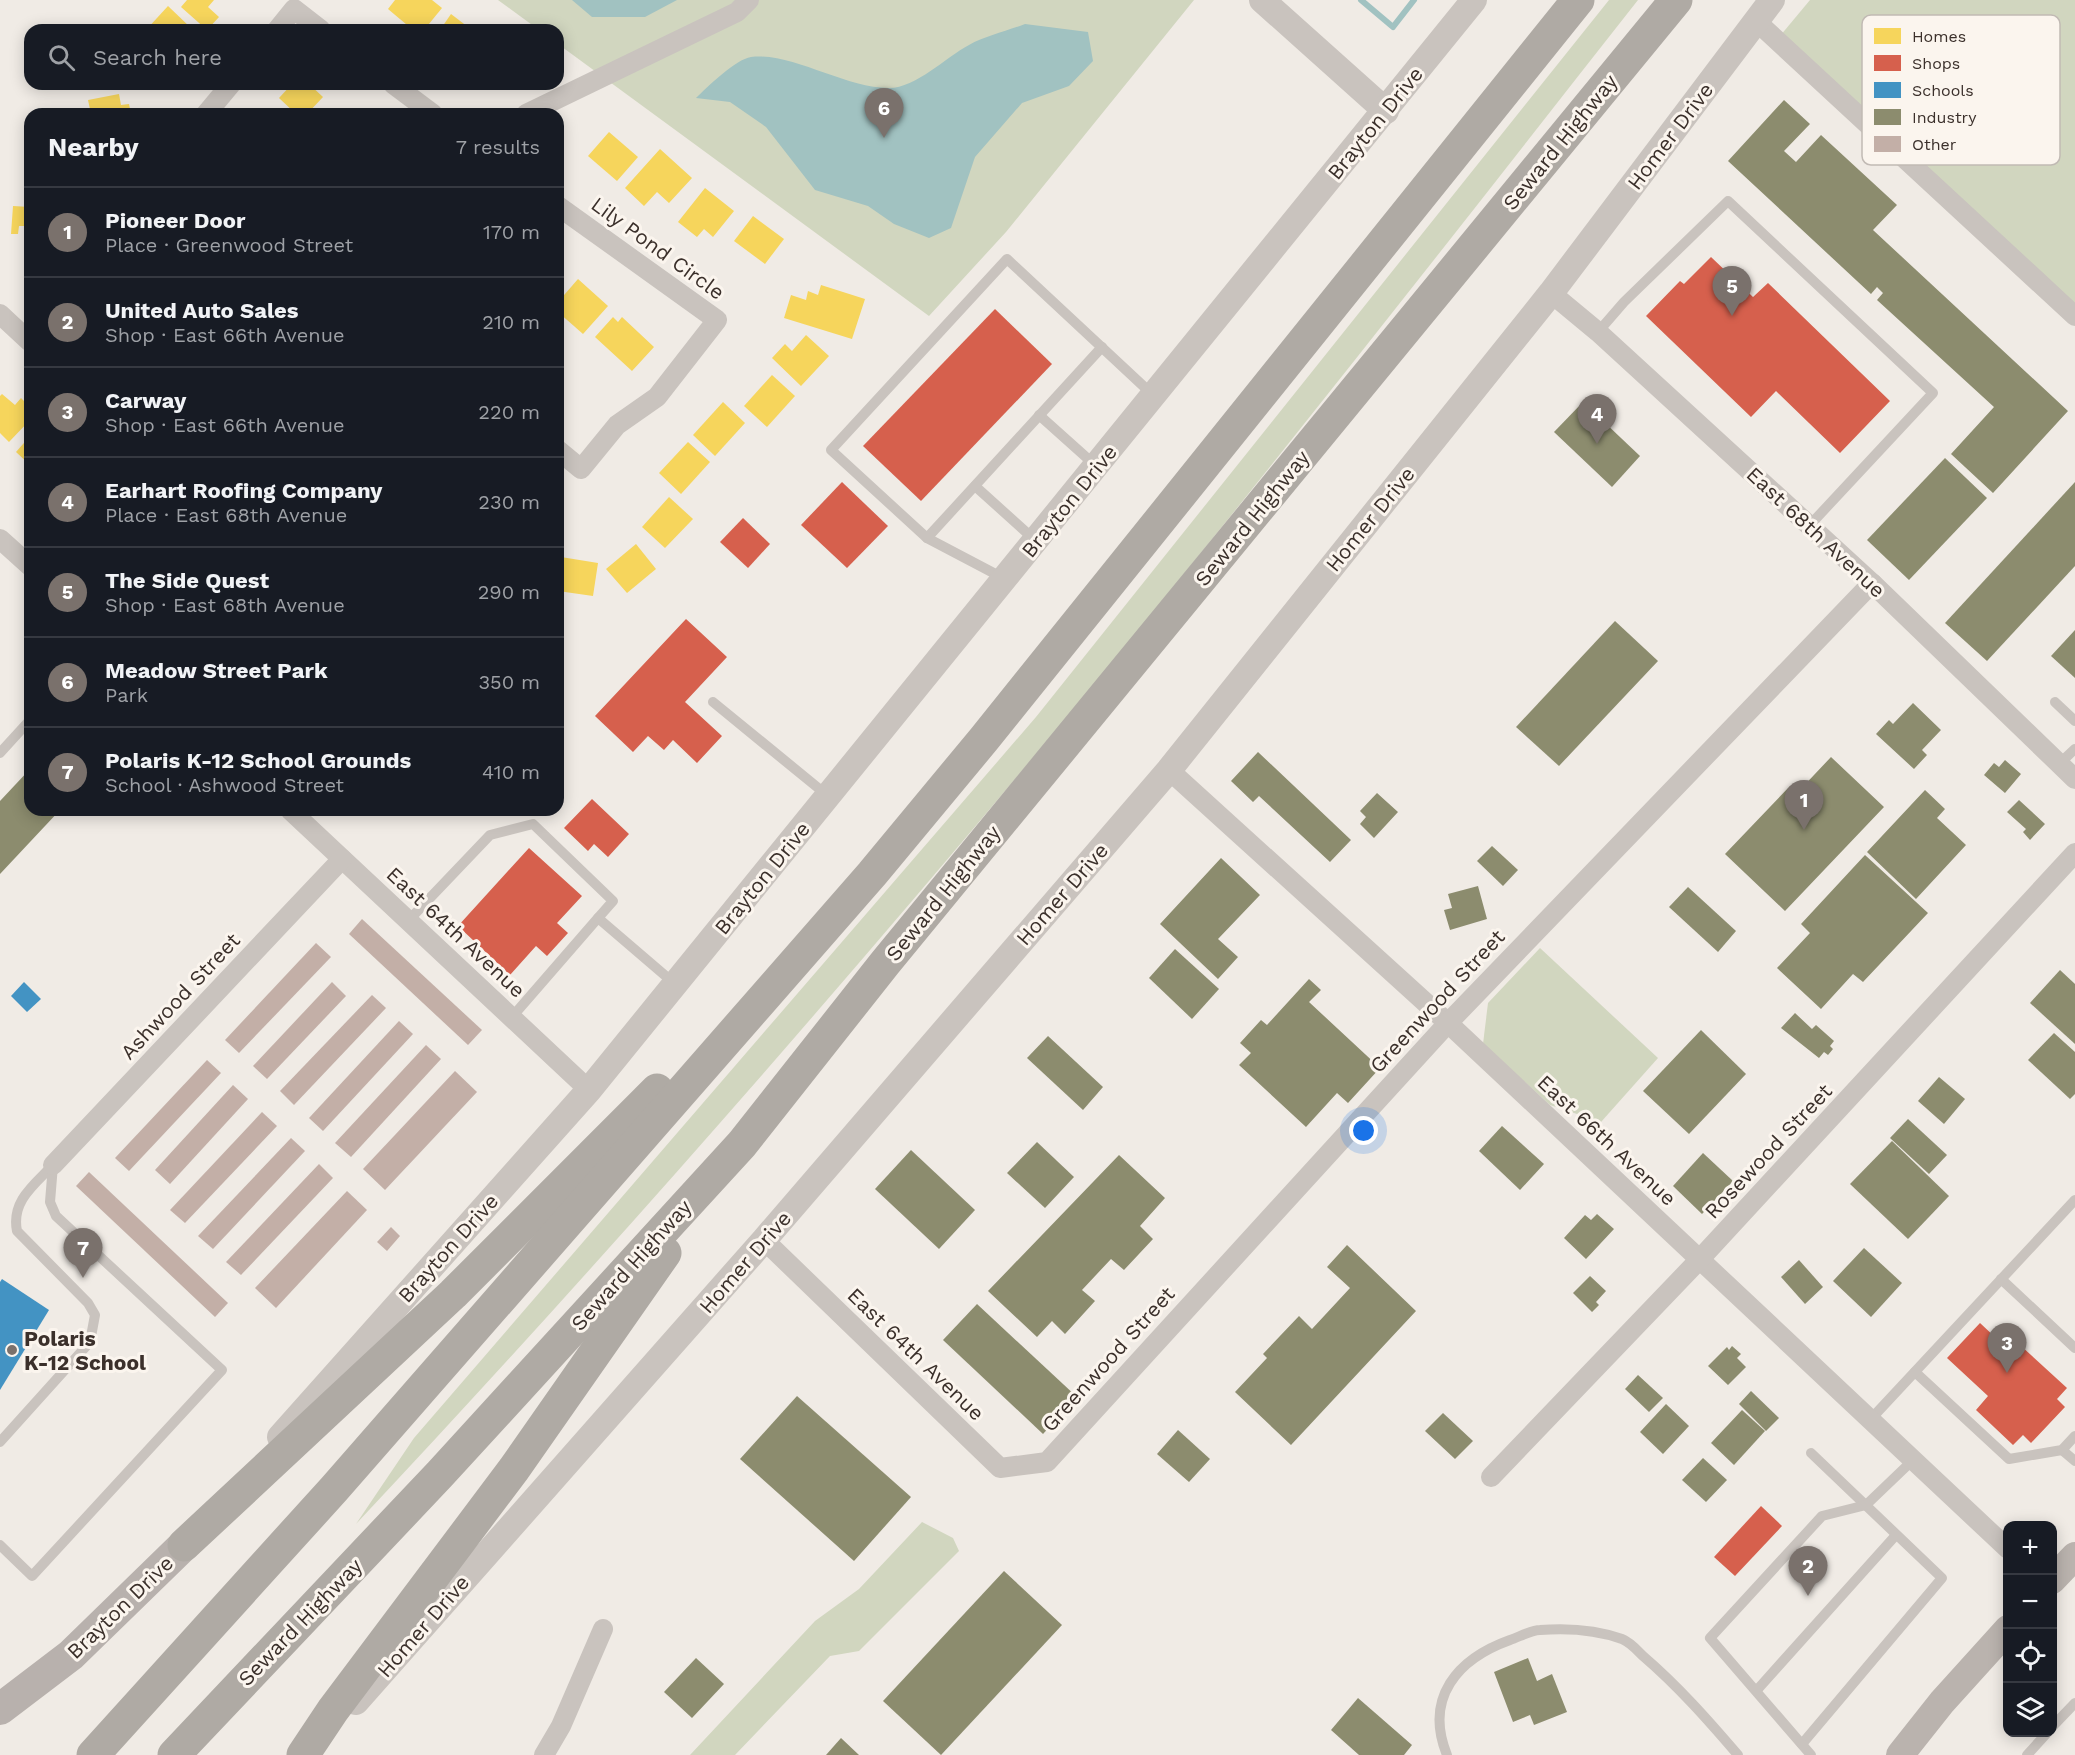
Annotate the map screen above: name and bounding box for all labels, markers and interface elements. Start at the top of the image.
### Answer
legend [1862,15,2060,165]
search box [24,24,564,90]
text: Homes [1912,27,1966,46]
icon: search [45,41,78,74]
text: Search here [93,45,222,70]
text: Shops [1912,54,1960,73]
street label: Brayton Drive [1322,62,1428,184]
street label: Seward Highway [1498,69,1623,215]
street label: Homer Drive [1622,78,1718,194]
text: Schools [1912,81,1974,100]
pin: 6 [864,88,904,138]
text: Industry [1912,108,1977,127]
text: Nearby [48,132,139,162]
text: 7 results [456,135,540,159]
text: Other [1912,135,1957,154]
street label: Lily Pond Circle [587,191,729,305]
text: Pioneer Door [105,208,245,233]
text: 1 [63,220,72,244]
text: 170 m [483,220,540,244]
text: Place · Greenwood Street [105,233,353,257]
pin: 5 [1712,266,1752,316]
text: United Auto Sales [105,298,299,323]
text: 2 [62,310,73,334]
text: 210 m [482,310,540,334]
text: Shop · East 66th Avenue [105,323,345,347]
text: Carway [105,388,186,413]
pin: 4 [1578,394,1616,444]
text: 3 [62,400,73,424]
text: 220 m [478,400,540,424]
text: Shop · East 66th Avenue [105,413,345,437]
street label: Brayton Drive [1016,440,1122,562]
street label: Seward Highway [1190,445,1315,591]
street label: East 68th Avenue [1741,461,1891,603]
street label: Homer Drive [1320,462,1420,576]
text: Earhart Roofing Company [105,478,382,503]
text: 4 [61,490,74,514]
text: 230 m [478,490,540,514]
text: Place · East 68th Avenue [105,503,347,527]
text: The Side Quest [105,568,269,593]
text: 5 [62,580,73,604]
text: 290 m [478,580,540,604]
text: Shop · East 68th Avenue [105,593,345,617]
text: Meadow Street Park [105,658,328,683]
text: 6 [61,670,74,694]
text: 350 m [478,670,540,694]
text: Park [105,683,148,707]
text: Polaris K-12 School Grounds [105,748,411,773]
text: 7 [61,760,74,784]
text: 410 m [482,760,540,784]
text: School · Ashwood Street [105,773,344,797]
pin: 1 [1784,780,1824,830]
street label: Brayton Drive [709,817,815,939]
street label: Seward Highway [881,820,1006,966]
street label: Homer Drive [1011,838,1113,950]
street label: East 64th Avenue [382,861,530,1003]
street label: Greenwood Street [1364,924,1510,1078]
street label: Ashwood Street [115,928,245,1064]
street label: East 66th Avenue [1533,1069,1681,1211]
street label: Rosewood Street [1699,1078,1837,1224]
your location [1349,1116,1378,1145]
street label: Brayton Drive [393,1188,503,1308]
street label: Seward Highway [566,1194,696,1336]
street label: Homer Drive [694,1206,796,1318]
pin: 7 [64,1228,103,1278]
street label: Greenwood Street [1036,1281,1180,1437]
street label: East 64th Avenue [842,1282,990,1426]
pin: 3 [1988,1324,2026,1373]
place label: Polaris K-12 School [24,1326,146,1375]
marker: Polaris K-12 School [5,1343,19,1357]
map controls [2003,1521,2057,1737]
button: + [2003,1521,2057,1575]
pin: 2 [1788,1546,1828,1596]
street label: Brayton Drive [62,1550,178,1664]
street label: Seward Highway [233,1553,367,1691]
street label: Homer Drive [372,1570,474,1682]
button: − [2003,1575,2057,1629]
button: locate [2003,1629,2057,1683]
button: layers [2003,1683,2057,1737]

